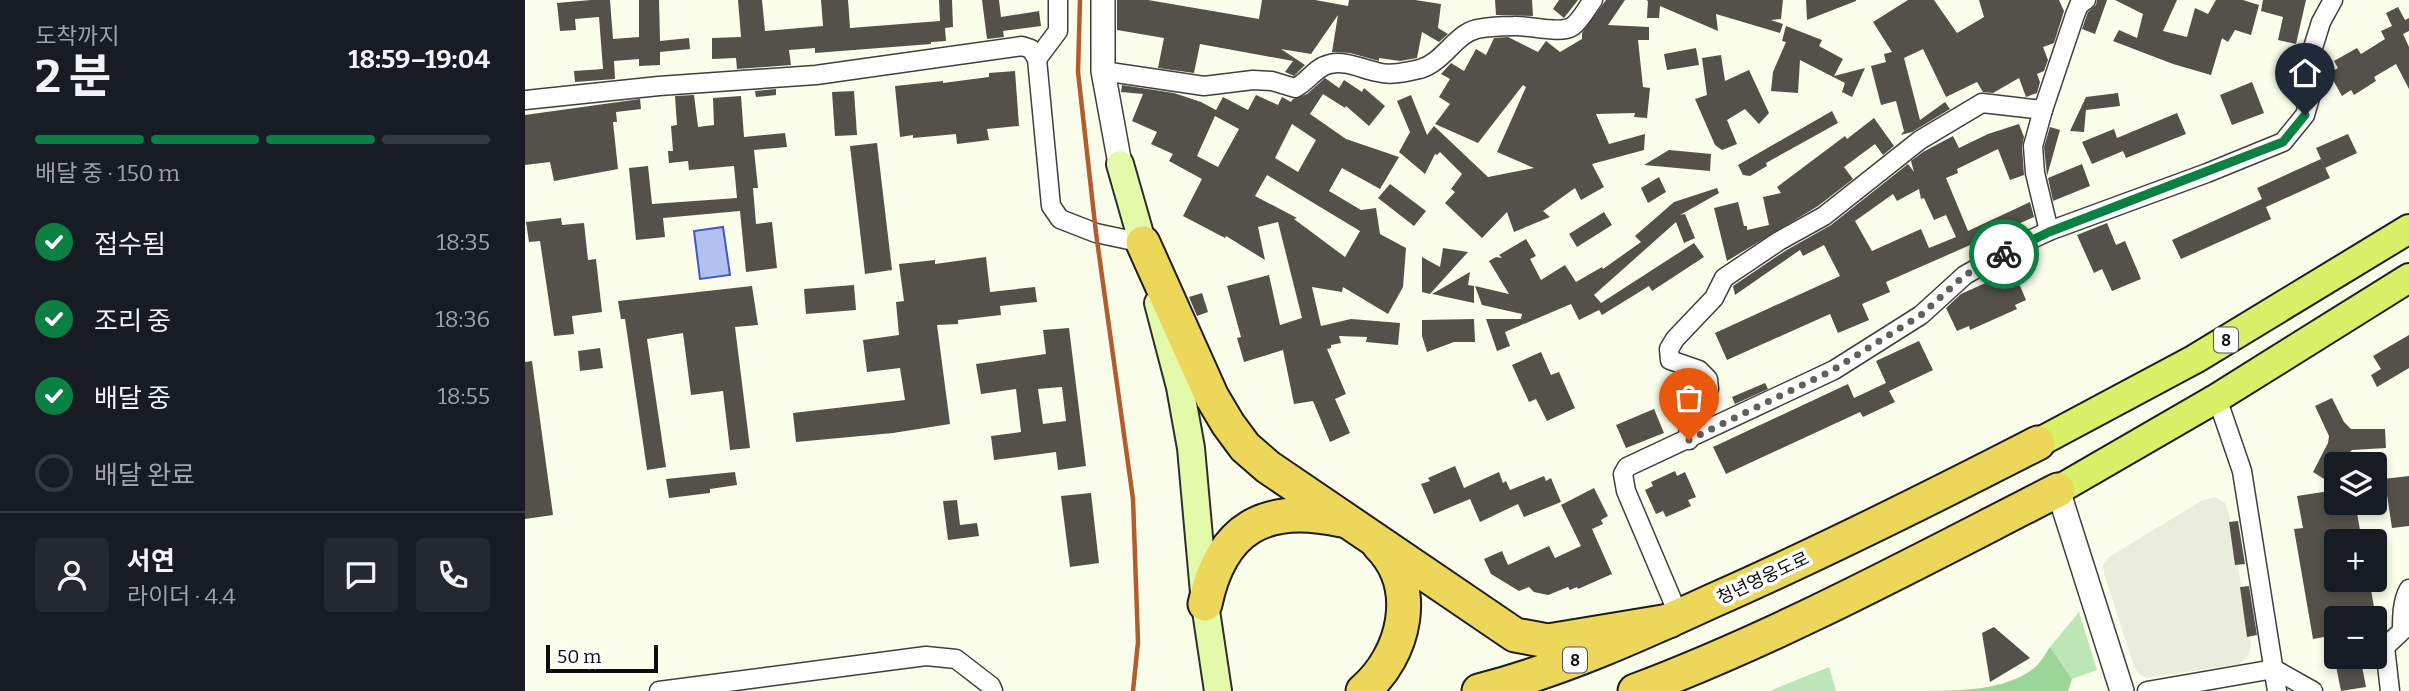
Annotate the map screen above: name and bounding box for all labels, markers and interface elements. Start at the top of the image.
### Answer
text: 도착까지 [35,22,120,50]
pin [2275,43,2335,115]
text: 18:59–19:04 [348,44,490,75]
text: 2 분 [35,49,112,104]
icon: home [2286,54,2324,92]
text: 배달 중 · 150 m [35,159,180,187]
courier [1969,219,2039,289]
icon: check [35,223,73,261]
text: 18:35 [437,228,490,256]
text: 접수됨 [94,229,166,260]
icon: bike [1985,235,2023,273]
icon: check [35,300,73,338]
text: 18:36 [435,305,490,333]
text: 조리 중 [94,306,171,337]
road number: 8 [2214,328,2238,352]
pin [1659,368,1719,440]
icon: check [35,377,73,415]
icon: bag [1670,379,1708,417]
text: 18:55 [437,382,490,410]
text: 배달 중 [94,383,171,414]
map controls [2324,452,2387,669]
button: layers [2324,452,2387,515]
text: 배달 완료 [94,460,195,491]
button: + [2324,529,2387,592]
button: person [35,538,109,612]
button: chat [324,538,398,612]
button: phone [416,538,490,612]
text: 서연 [127,546,175,577]
street label: 청년영웅도로 [1713,547,1813,609]
text: 라이더 · 4.4 [127,582,236,610]
button: − [2324,606,2387,669]
scale bar [546,642,658,674]
text: 50 m [557,645,601,668]
road number: 8 [1563,648,1587,673]

